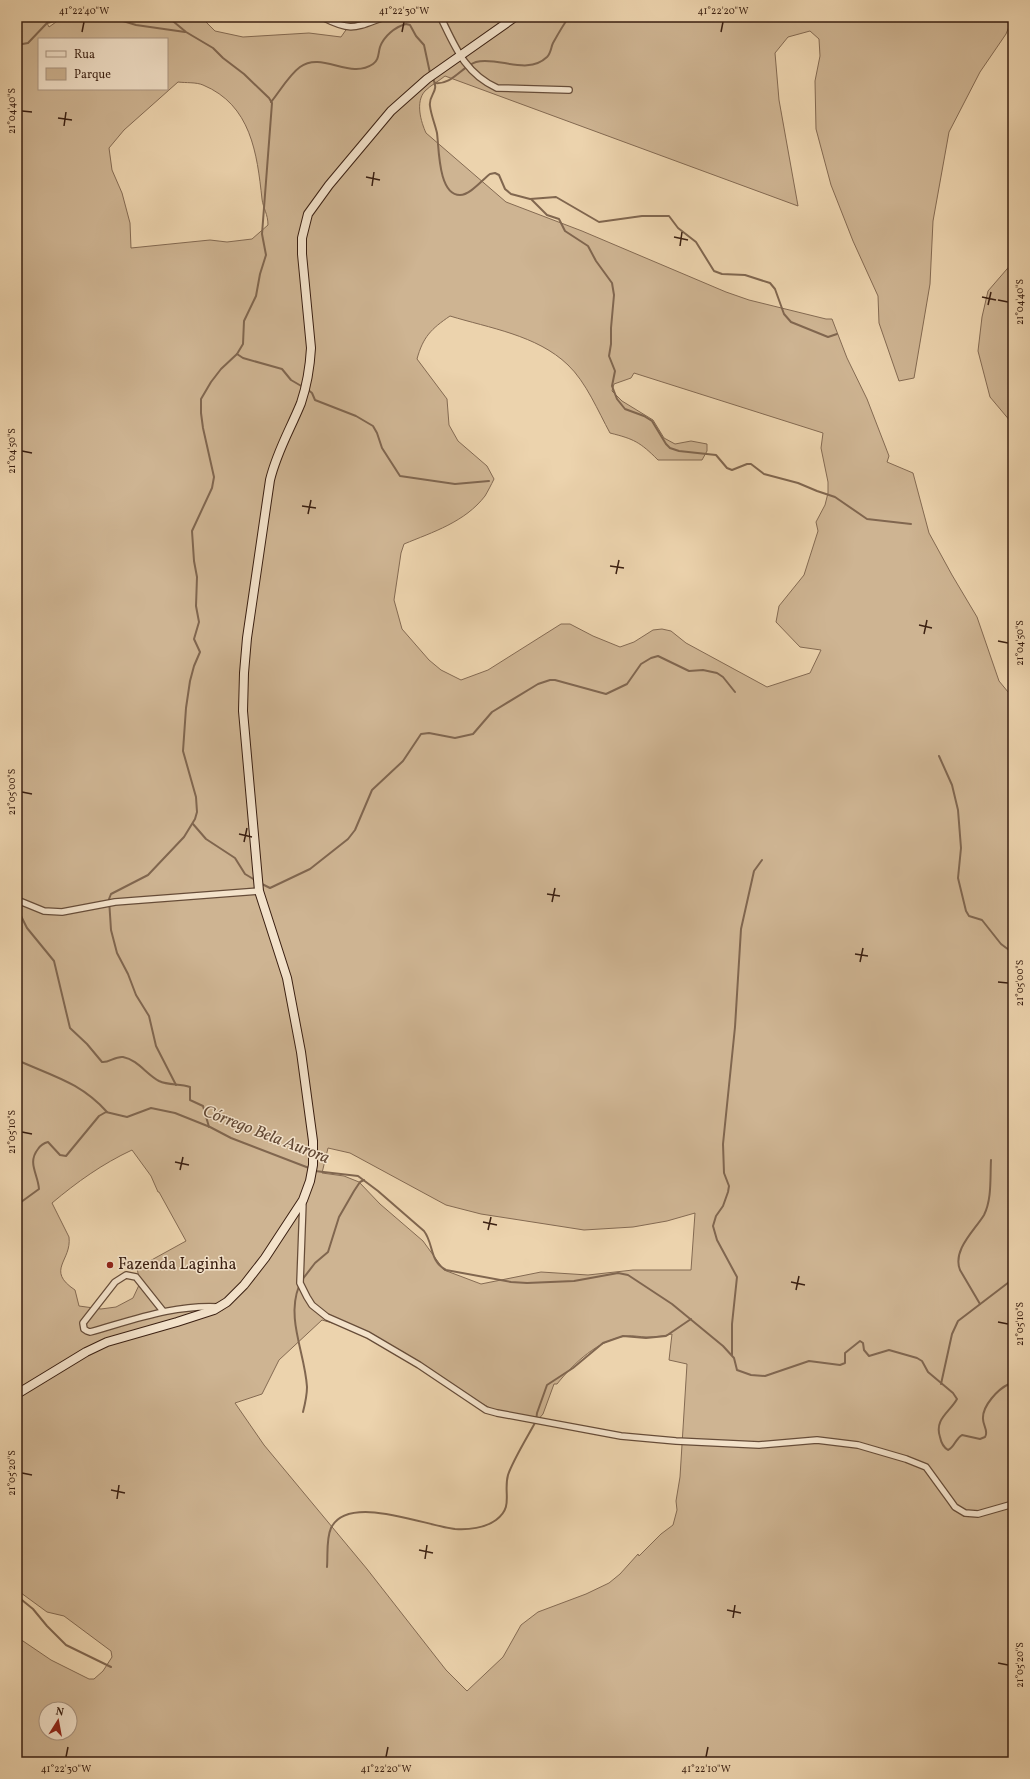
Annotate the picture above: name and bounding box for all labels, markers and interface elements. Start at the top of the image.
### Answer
text: 41°22'40"W [59,4,109,18]
text: 41°22'30"W [379,4,429,18]
text: 41°22'20"W [698,4,748,18]
legend [38,38,168,90]
text: Rua [74,47,95,63]
text: Parque [74,67,111,83]
text: 21°04'40"S [5,88,19,134]
text: 21°04'40"S [1013,279,1027,325]
text: 21°04'50"S [5,428,19,474]
text: 21°04'50"S [1013,620,1027,666]
text: 21°05'00"S [5,769,19,815]
text: 21°05'00"S [1013,960,1027,1006]
water label: Córrego Bela Aurora [199,1100,333,1170]
text: 21°05'10"S [5,1110,19,1154]
place label: Fazenda Laginha [118,1254,236,1276]
marker: Fazenda Laginha [105,1260,115,1270]
text: 21°05'10"S [1013,1302,1027,1346]
text: 21°05'20"S [5,1450,19,1496]
text: 21°05'20"S [1013,1642,1027,1688]
north arrow [38,1701,78,1741]
text: N [54,1705,65,1721]
text: 41°22'30"W [41,1762,91,1776]
text: 41°22'20"W [361,1762,411,1776]
text: 41°22'10"W [681,1762,731,1776]

